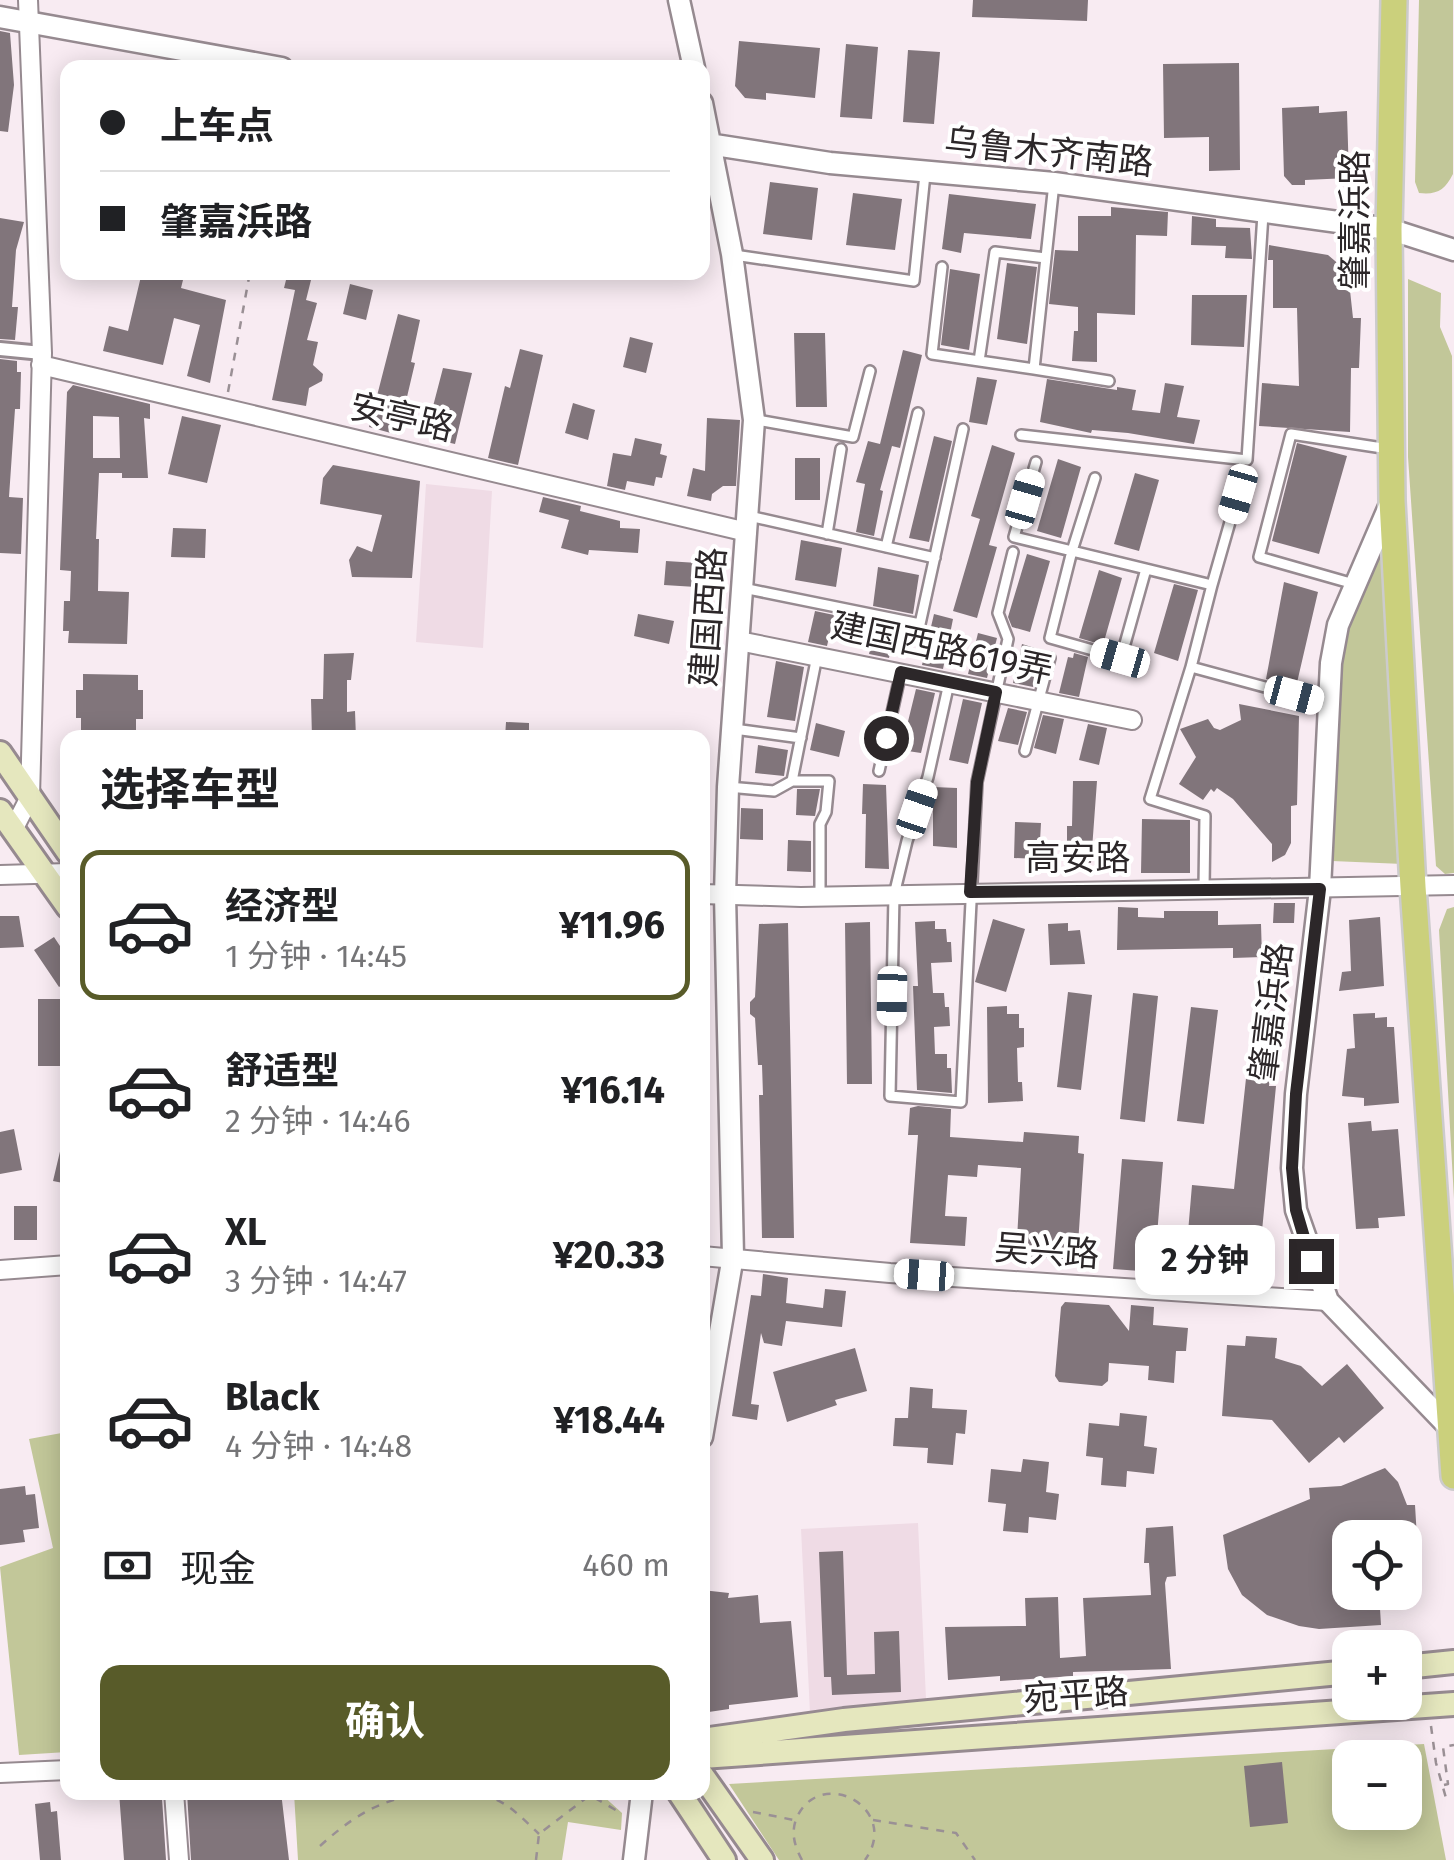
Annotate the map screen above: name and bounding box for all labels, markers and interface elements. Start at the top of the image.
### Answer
text: 上车点 [160,103,274,149]
street label: 乌鲁木齐南路 [942,120,1156,184]
street label: 肇嘉浜路 [1334,150,1376,290]
text: 肇嘉浜路 [160,199,312,245]
street label: 安亭路 [346,385,458,449]
car [1215,461,1261,527]
car [1002,466,1048,532]
street label: 建国西路 [682,546,734,688]
street label: 建国西路619弄 [827,604,1057,692]
car [1087,635,1153,681]
car [1261,673,1327,717]
route start [864,716,909,761]
text: 选择车型 [100,763,280,817]
car [893,776,941,842]
street label: 高安路 [1025,837,1131,879]
icon: car [105,880,195,970]
text: 经济型 [225,883,339,929]
text: ¥11.96 [559,902,665,948]
text: 1 分钟 · 14:45 [225,937,407,975]
street label: 肇嘉浜路 [1242,940,1300,1084]
car [876,966,908,1026]
icon: car [105,1045,195,1135]
text: 舒适型 [225,1048,339,1094]
text: ¥16.14 [561,1067,665,1113]
text: 2 分钟 · 14:46 [225,1102,410,1140]
text: XL [225,1209,267,1255]
icon: car [105,1210,195,1300]
street label: 吴兴路 [993,1226,1101,1276]
callout: 2 分钟 [1136,1226,1276,1296]
text: ¥20.33 [553,1232,665,1278]
route end [1289,1239,1334,1284]
text: 2 分钟 [1161,1241,1249,1279]
car [893,1258,955,1292]
text: 3 分钟 · 14:47 [225,1262,407,1300]
text: Black [225,1374,320,1420]
icon: car [105,1375,195,1465]
text: ¥18.44 [554,1397,665,1443]
text: 4 分钟 · 14:48 [225,1427,412,1465]
map controls [1332,1520,1422,1830]
button: locate [1332,1520,1422,1610]
icon: cash [100,1538,155,1593]
text: 现金 [180,1546,256,1592]
text: 460 m [582,1546,670,1584]
button: + [1332,1630,1422,1720]
button: 确认 [100,1665,670,1780]
street label: 宛平路 [1022,1670,1130,1720]
button: − [1332,1740,1422,1830]

